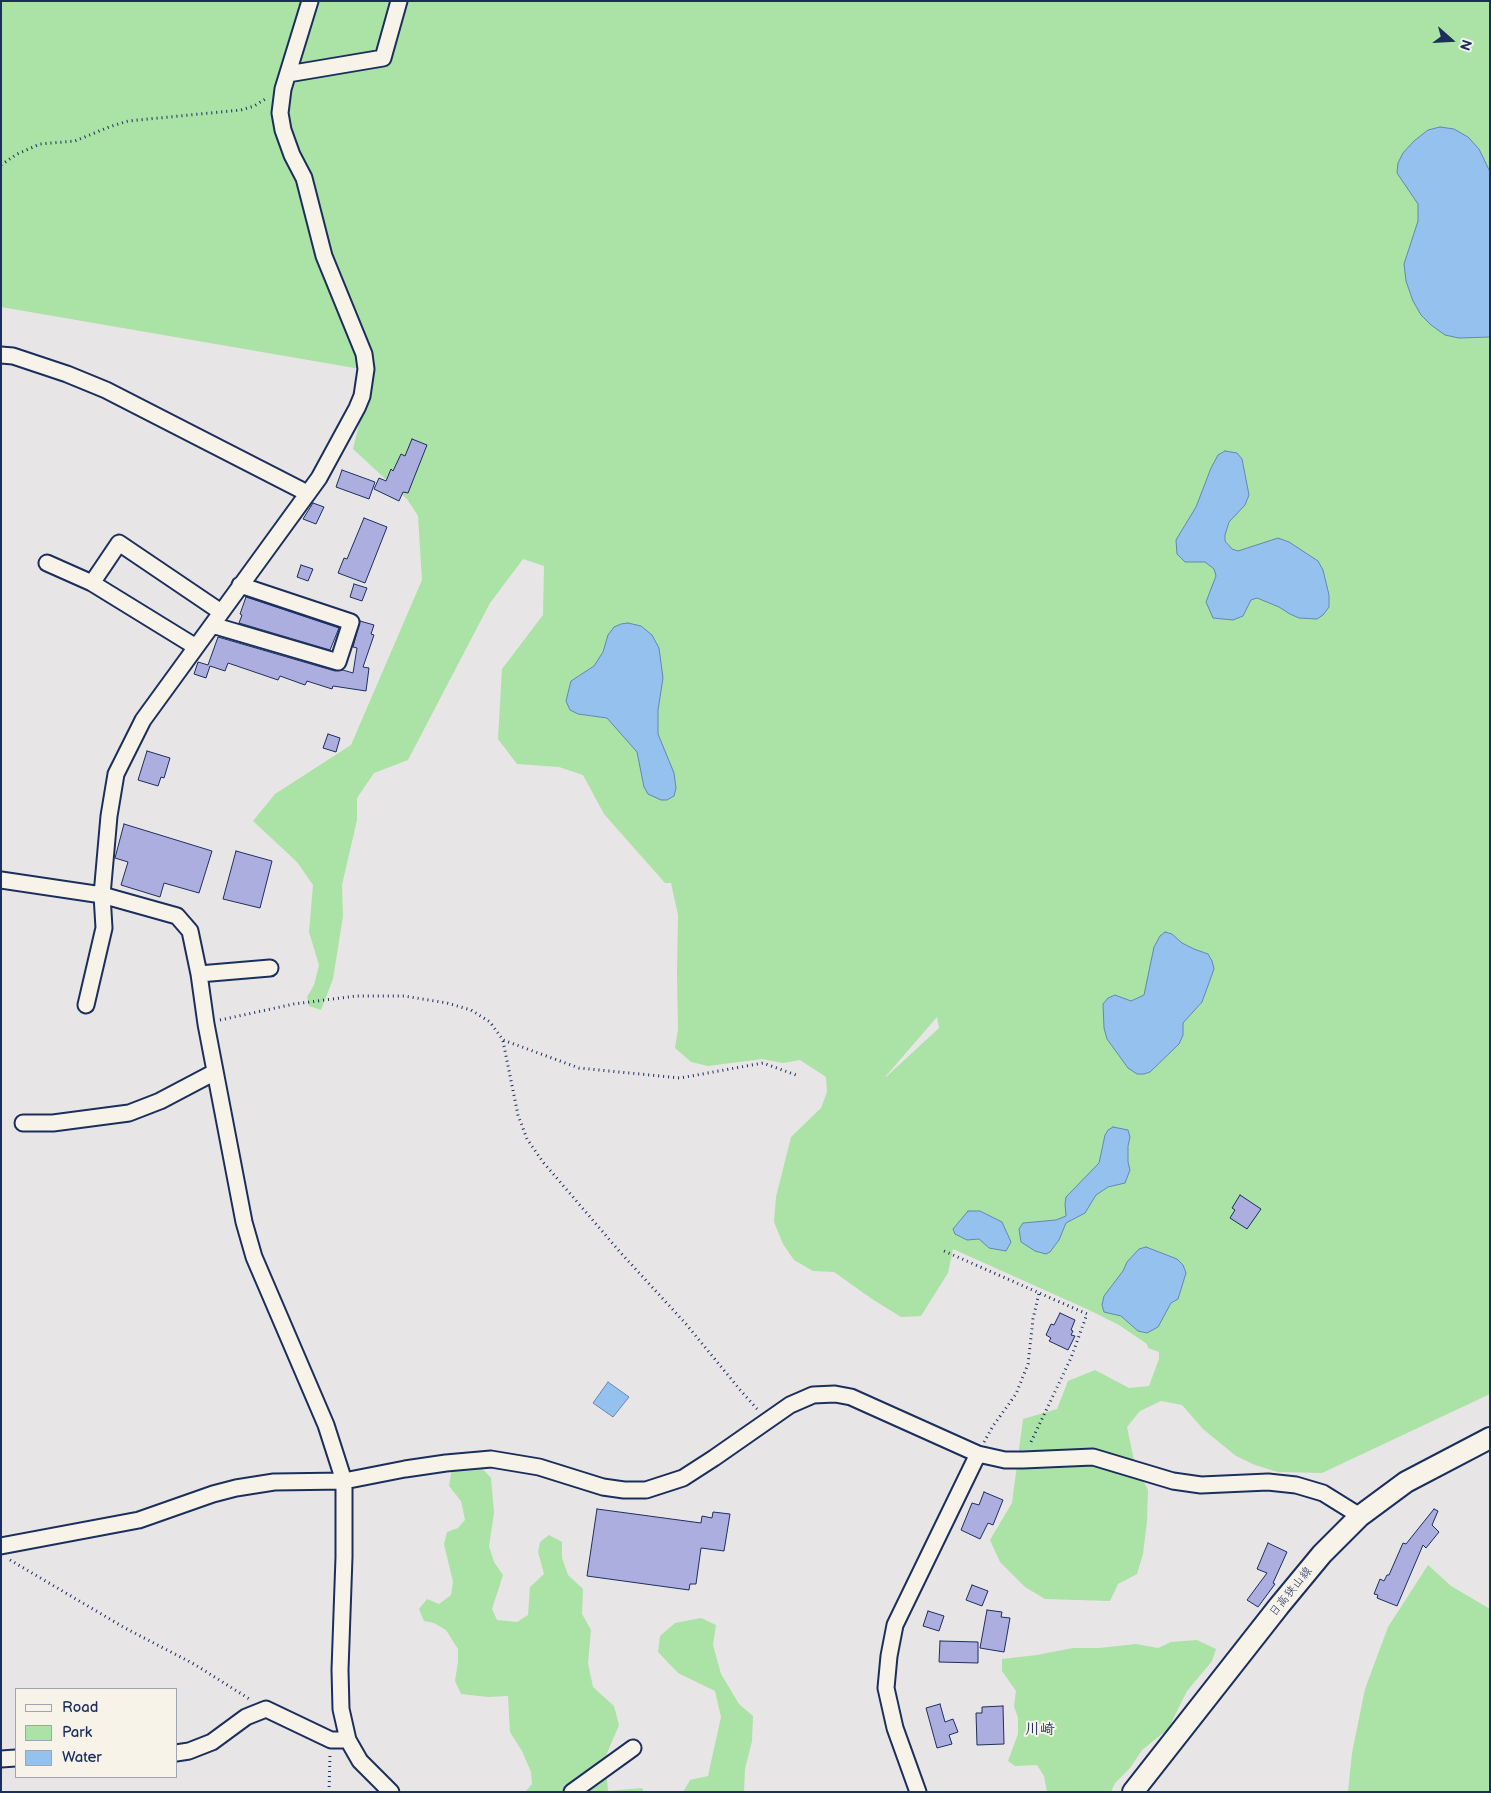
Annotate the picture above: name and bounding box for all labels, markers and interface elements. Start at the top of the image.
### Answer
north arrow [1426,15,1476,65]
text: N [1456,37,1475,53]
street label: 日高狭山線 [1267,1564,1315,1620]
legend [15,1688,178,1778]
text: Road [62,1698,98,1717]
district label: 川崎 [1025,1721,1055,1739]
text: Park [62,1723,92,1742]
text: Water [62,1748,102,1767]

